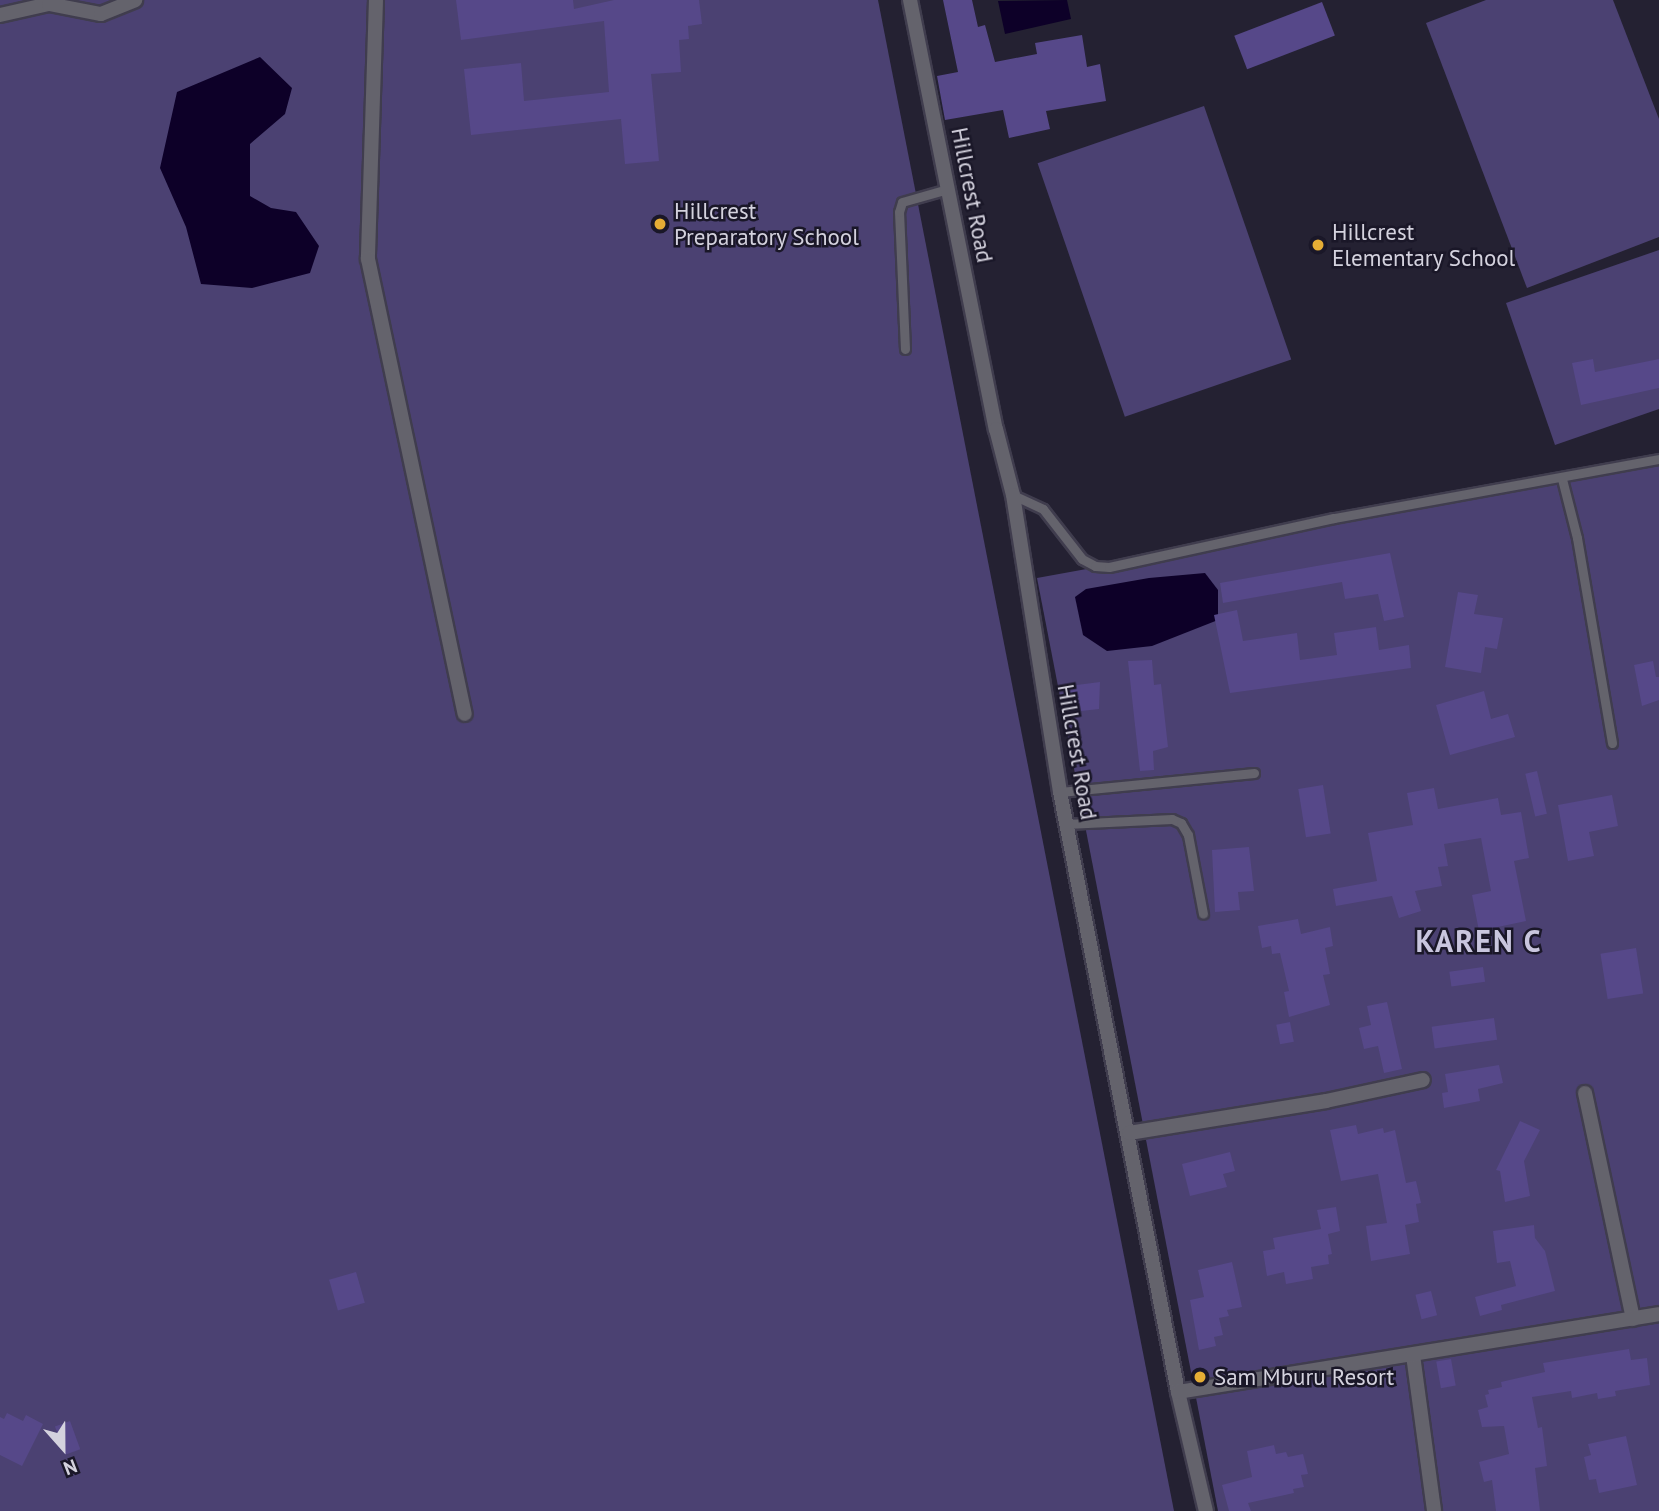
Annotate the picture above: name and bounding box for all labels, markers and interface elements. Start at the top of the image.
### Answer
street label: Hillcrest Road [945,125,999,265]
place label: Hillcrest Preparatory School [674,197,860,251]
marker: Hillcrest Preparatory School [652,216,668,232]
place label: Hillcrest Elementary School [1332,218,1516,272]
marker: Hillcrest Elementary School [1310,237,1326,253]
street label: Hillcrest Road [1051,682,1103,822]
district label: KAREN C [1416,923,1542,959]
place label: Sam Mburu Resort [1214,1363,1394,1391]
marker: Sam Mburu Resort [1192,1369,1208,1385]
north arrow [28,1413,98,1483]
text: N [60,1454,81,1481]

